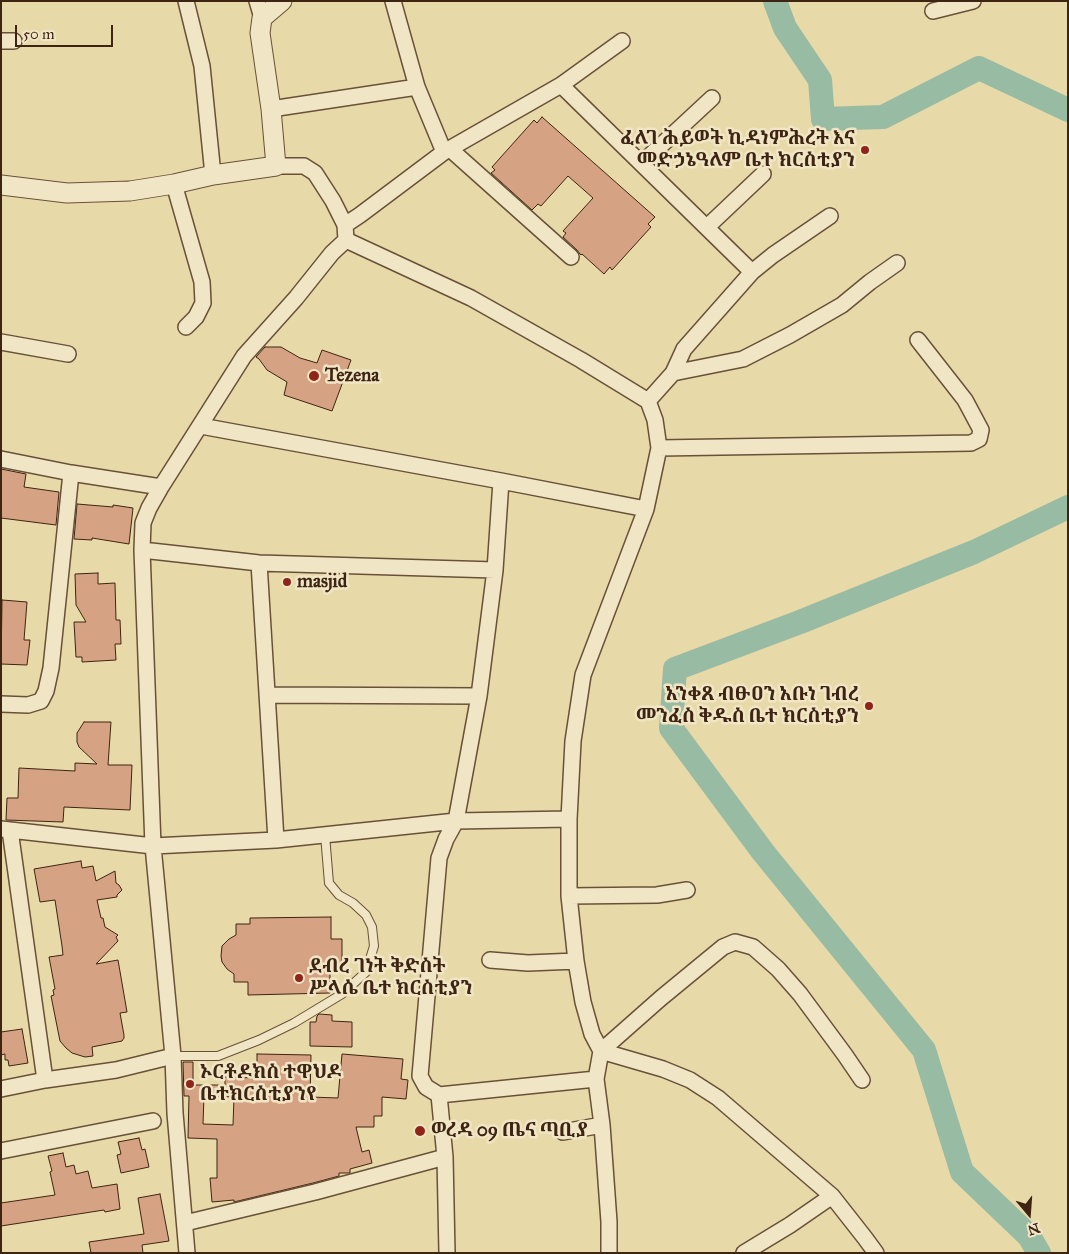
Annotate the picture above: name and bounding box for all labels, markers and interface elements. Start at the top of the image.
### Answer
scale bar [18,15,115,47]
text: 50 m [23,25,55,43]
place label: ፈለገ ሕይወት ኪዳነምሕረት እና መድኃኔዓለም ቤተ ክርስቲያን [620,128,855,172]
marker: ፈለገ ሕይወት ኪዳነምሕረት እና መድኃኔዓለም ቤተ ክርስቲያን [859,144,871,156]
place label: Tezena [325,365,379,387]
marker: Tezena [307,369,321,383]
place label: masjid [297,571,347,593]
marker: masjid [281,576,293,588]
place label: አንቀጸ ብፁዐን አቡነ ገብረ መንፈስ ቅዱስ ቤተ ክርስቲያን [636,684,859,728]
marker: አንቀጸ ብፁዐን አቡነ ገብረ መንፈስ ቅዱስ ቤተ ክርስቲያን [863,700,875,712]
place label: ደብረ ገነት ቅድስት ሥላሴ ቤተ ክርስቲያን [309,956,472,1000]
marker: ደብረ ገነት ቅድስት ሥላሴ ቤተ ክርስቲያን [293,972,305,984]
place label: ኦርቶዶክስ ተዋህዶ ቤተክርስቲያንየ [200,1062,341,1106]
marker: ኦርቶዶክስ ተዋህዶ ቤተክርስቲያንየ [184,1078,196,1090]
place label: ወረዳ 09 ጤና ጣቢያ [431,1120,588,1142]
marker: ወረዳ 09 ጤና ጣቢያ [413,1124,427,1138]
north arrow [1004,1189,1054,1239]
text: N [1026,1219,1042,1239]

